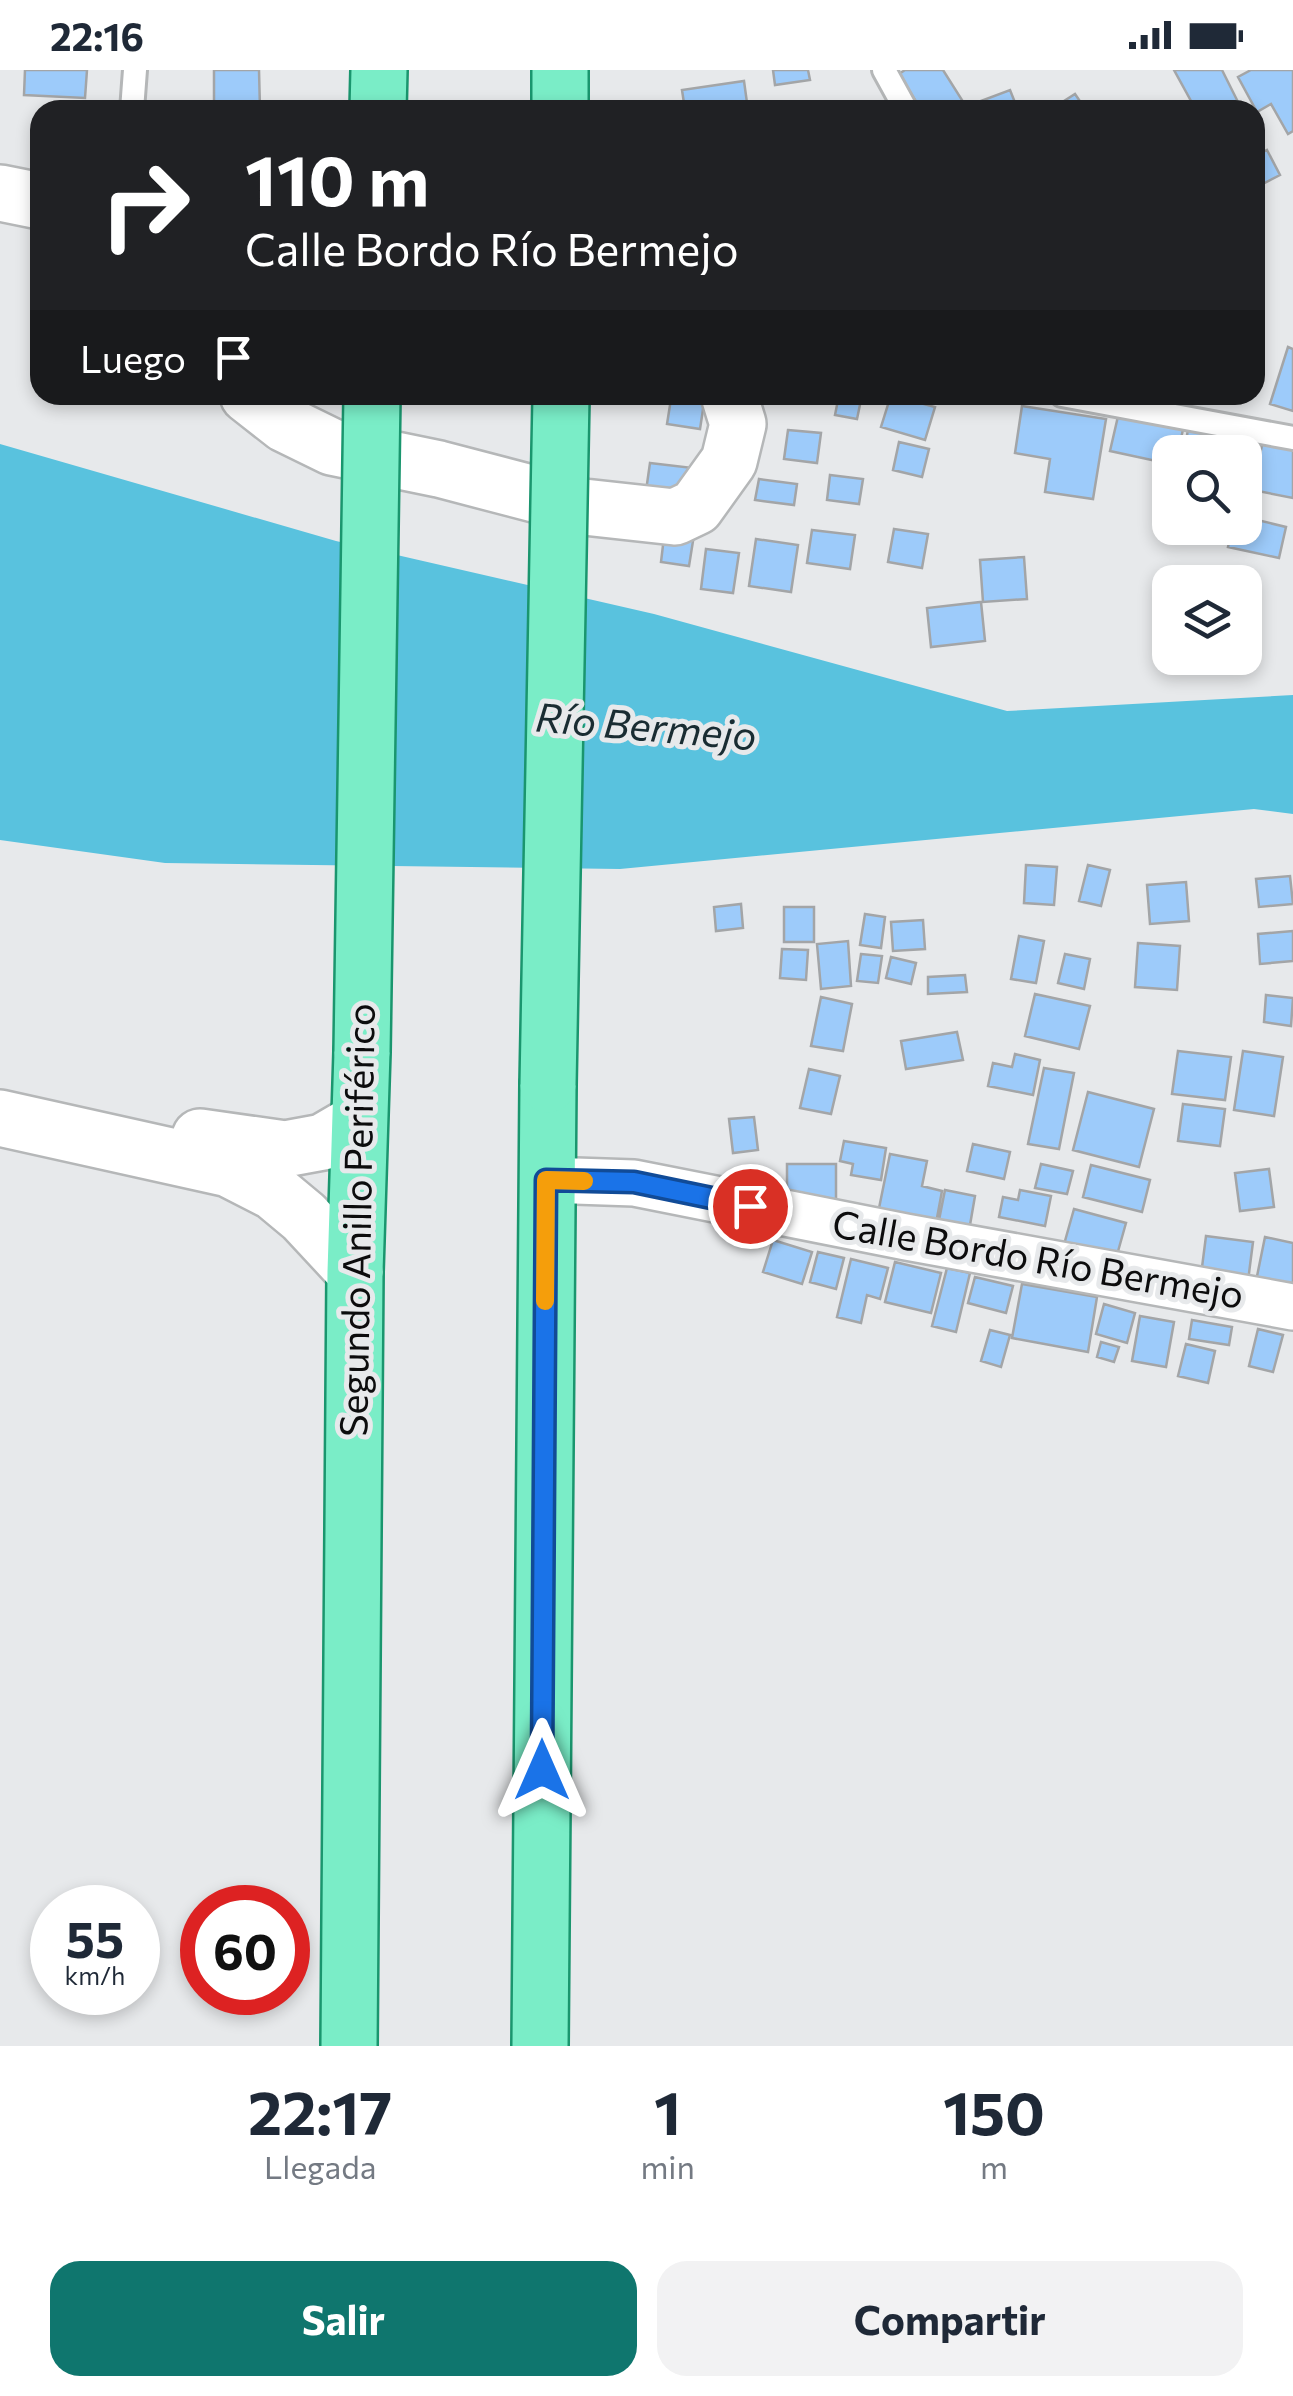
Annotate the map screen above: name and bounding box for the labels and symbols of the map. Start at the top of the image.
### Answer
water label: Río Bermejo [534,690,759,759]
street label: Segundo Anillo Periférico [328,1003,383,1437]
pin [708,1164,793,1249]
street label: Calle Bordo Río Bermejo [829,1198,1248,1317]
position arrow [490,1718,594,1822]
speed limit sign: 60 [180,1885,310,2015]

